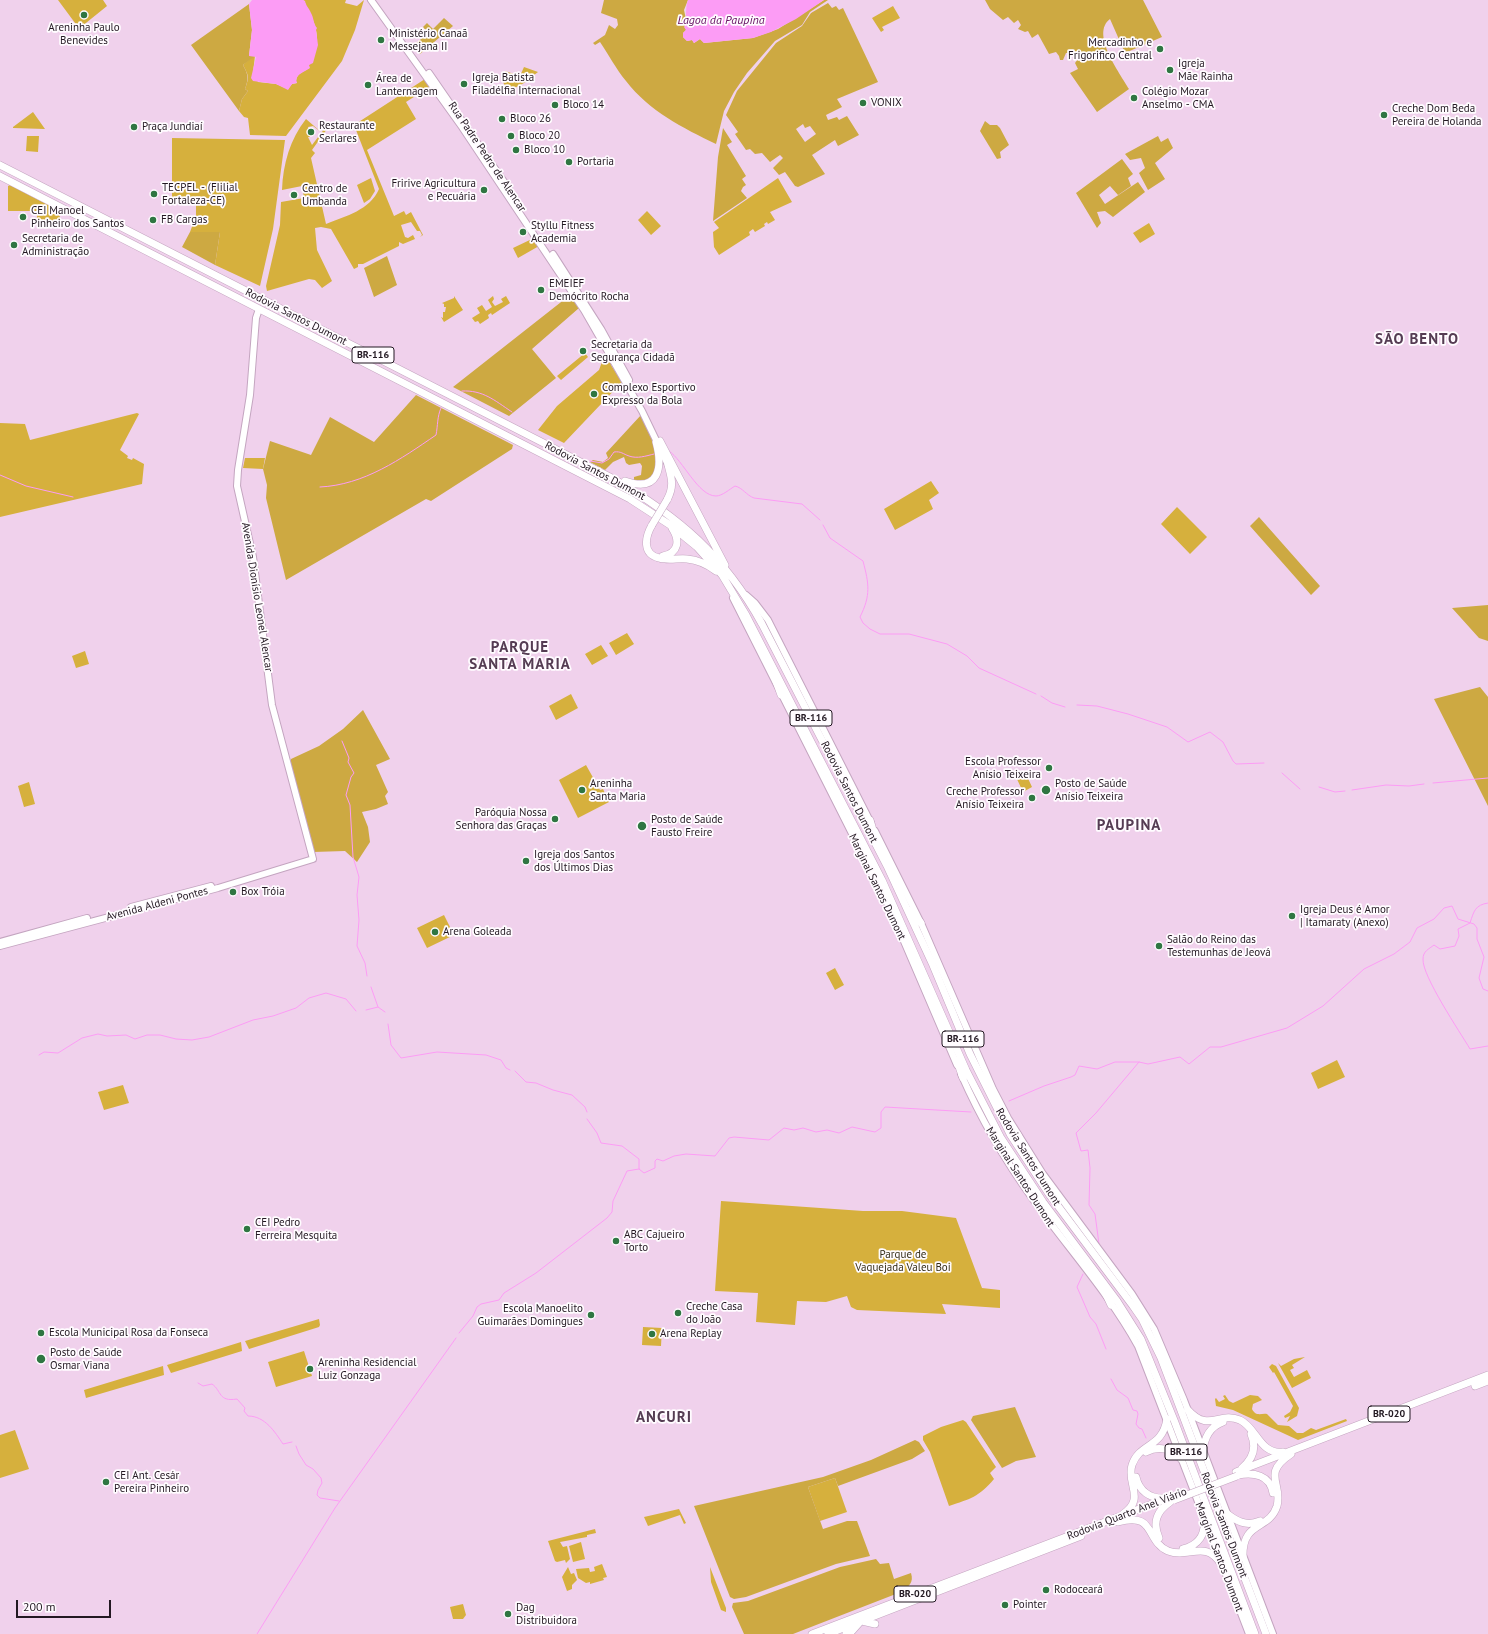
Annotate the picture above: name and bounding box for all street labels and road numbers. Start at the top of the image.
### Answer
street label: Rua Padre Pedro de Alencar [445,99,529,215]
street label: Rodovia Santos Dumont [243,286,349,348]
road number: BR-116 [352,347,394,363]
street label: Rodovia Santos Dumont [542,439,648,503]
street label: Avenida Dionísio Leonel Alencar [239,521,275,673]
road number: BR-116 [790,710,832,726]
street label: Rodovia Santos Dumont [818,739,880,845]
street label: Marginal Santos Dumont [846,832,908,942]
street label: Avenida Aldeni Pontes [105,884,209,924]
road number: BR-116 [942,1031,984,1047]
street label: Rodovia Santos Dumont [993,1106,1063,1208]
street label: Marginal Santos Dumont [983,1125,1057,1229]
road number: BR-020 [1368,1406,1410,1422]
road number: BR-116 [1165,1444,1207,1460]
street label: Rodovia Santos Dumont [1198,1470,1250,1580]
street label: Rodovia Quarto Anel Viário [1065,1485,1189,1543]
street label: Marginal Santos Dumont [1192,1500,1246,1614]
road number: BR-020 [894,1586,936,1602]

